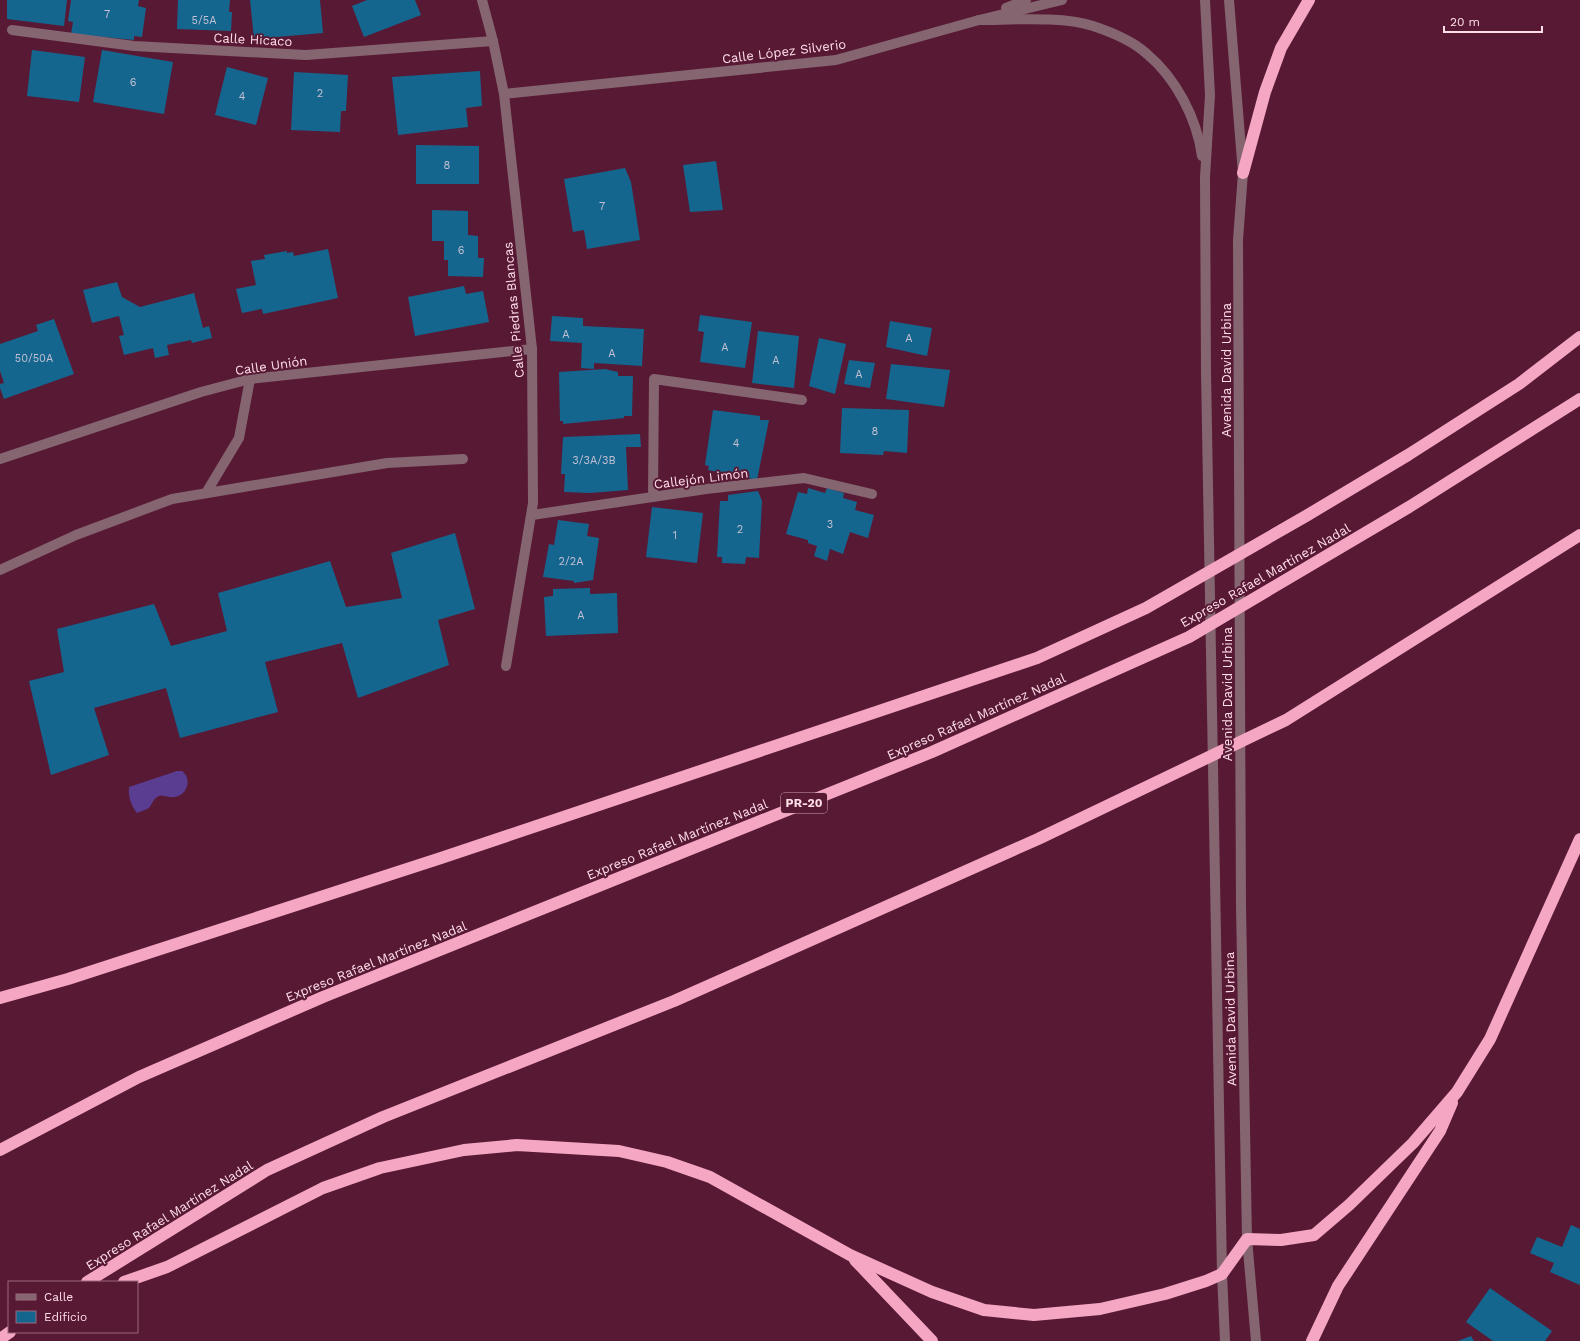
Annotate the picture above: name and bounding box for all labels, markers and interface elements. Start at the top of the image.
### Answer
house number: 7 [104,8,110,21]
scale bar [1444,8,1542,34]
house number: 5/5A [192,14,216,27]
text: 20 m [1450,15,1480,29]
street label: Calle Hicaco [213,30,293,49]
street label: Calle López Silverio [721,36,847,67]
house number: 6 [130,76,137,89]
house number: 2 [317,87,323,100]
house number: 4 [239,90,246,103]
house number: 8 [444,159,451,172]
house number: 7 [599,200,605,213]
street label: Calle Piedras Blancas [500,241,527,379]
house number: 6 [458,244,465,257]
street label: Avenida David Urbina [1219,302,1234,437]
house number: A [562,328,570,341]
house number: A [905,332,913,345]
house number: A [721,341,729,354]
house number: A [608,347,616,360]
house number: 50/50A [15,352,53,365]
street label: Calle Unión [234,353,308,378]
house number: A [772,354,780,367]
house number: A [855,368,863,381]
house number: 8 [872,425,879,438]
house number: 4 [733,437,740,450]
house number: 3/3A/3B [572,454,616,467]
street label: Callejón Limón [653,465,749,492]
house number: 3 [827,518,833,531]
street label: Expreso Rafael Martínez Nadal [1178,520,1353,630]
house number: 2 [737,523,743,536]
house number: 1 [673,529,677,542]
house number: 2/2A [559,555,583,568]
house number: A [577,609,585,622]
street label: Avenida David Urbina [1220,626,1235,761]
street label: Expreso Rafael Martínez Nadal [885,670,1068,763]
road number: PR-20 [781,793,827,813]
street label: Expreso Rafael Martínez Nadal [584,796,770,883]
street label: Expreso Rafael Martínez Nadal [283,918,469,1005]
street label: Avenida David Urbina [1222,951,1239,1086]
street label: Expreso Rafael Martínez Nadal [83,1158,255,1273]
legend [8,1281,138,1333]
text: Calle [44,1290,73,1304]
text: Edificio [44,1310,87,1324]

